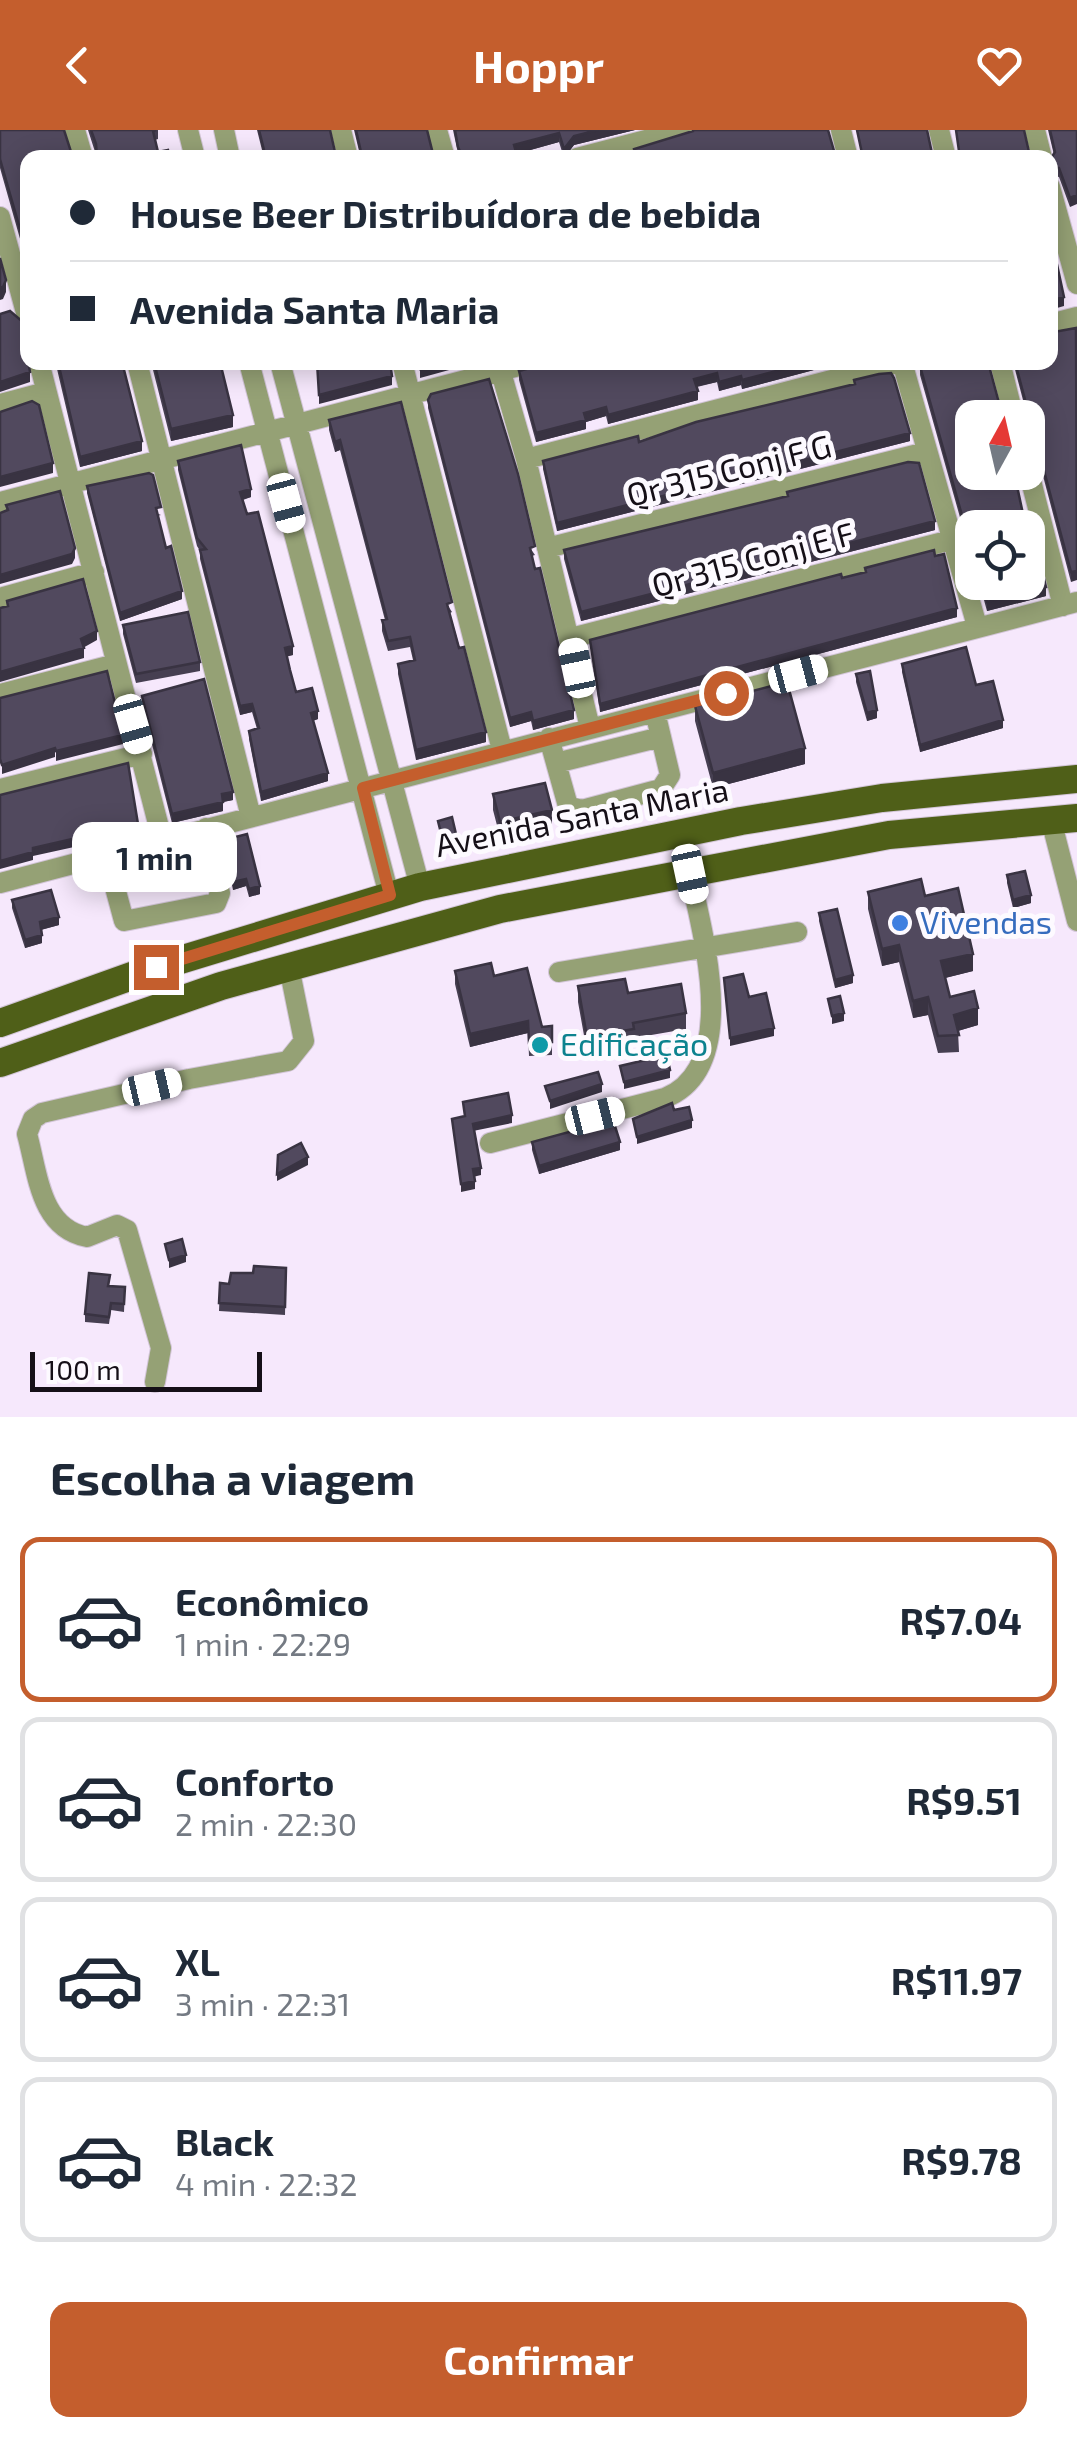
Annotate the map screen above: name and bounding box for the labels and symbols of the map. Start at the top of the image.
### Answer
north arrow [955,400,1045,490]
street label: Qr 315 Conj F G [622,425,835,514]
car [264,470,308,536]
street label: Qr 315 Conj E F [647,513,858,604]
car [556,636,598,700]
car [765,652,831,696]
route start [704,671,749,716]
car [110,691,156,757]
street label: Avenida Santa Maria [432,769,731,863]
callout: 1 min [74,822,238,892]
car [669,842,711,906]
place label: Vivendas [920,902,1052,940]
marker: Vivendas [889,912,911,934]
route end [134,945,179,990]
place label: Edificação [560,1024,708,1064]
marker: Edificação [529,1034,551,1056]
car [119,1066,185,1108]
car [562,1094,628,1138]
scale bar [30,1347,262,1392]

